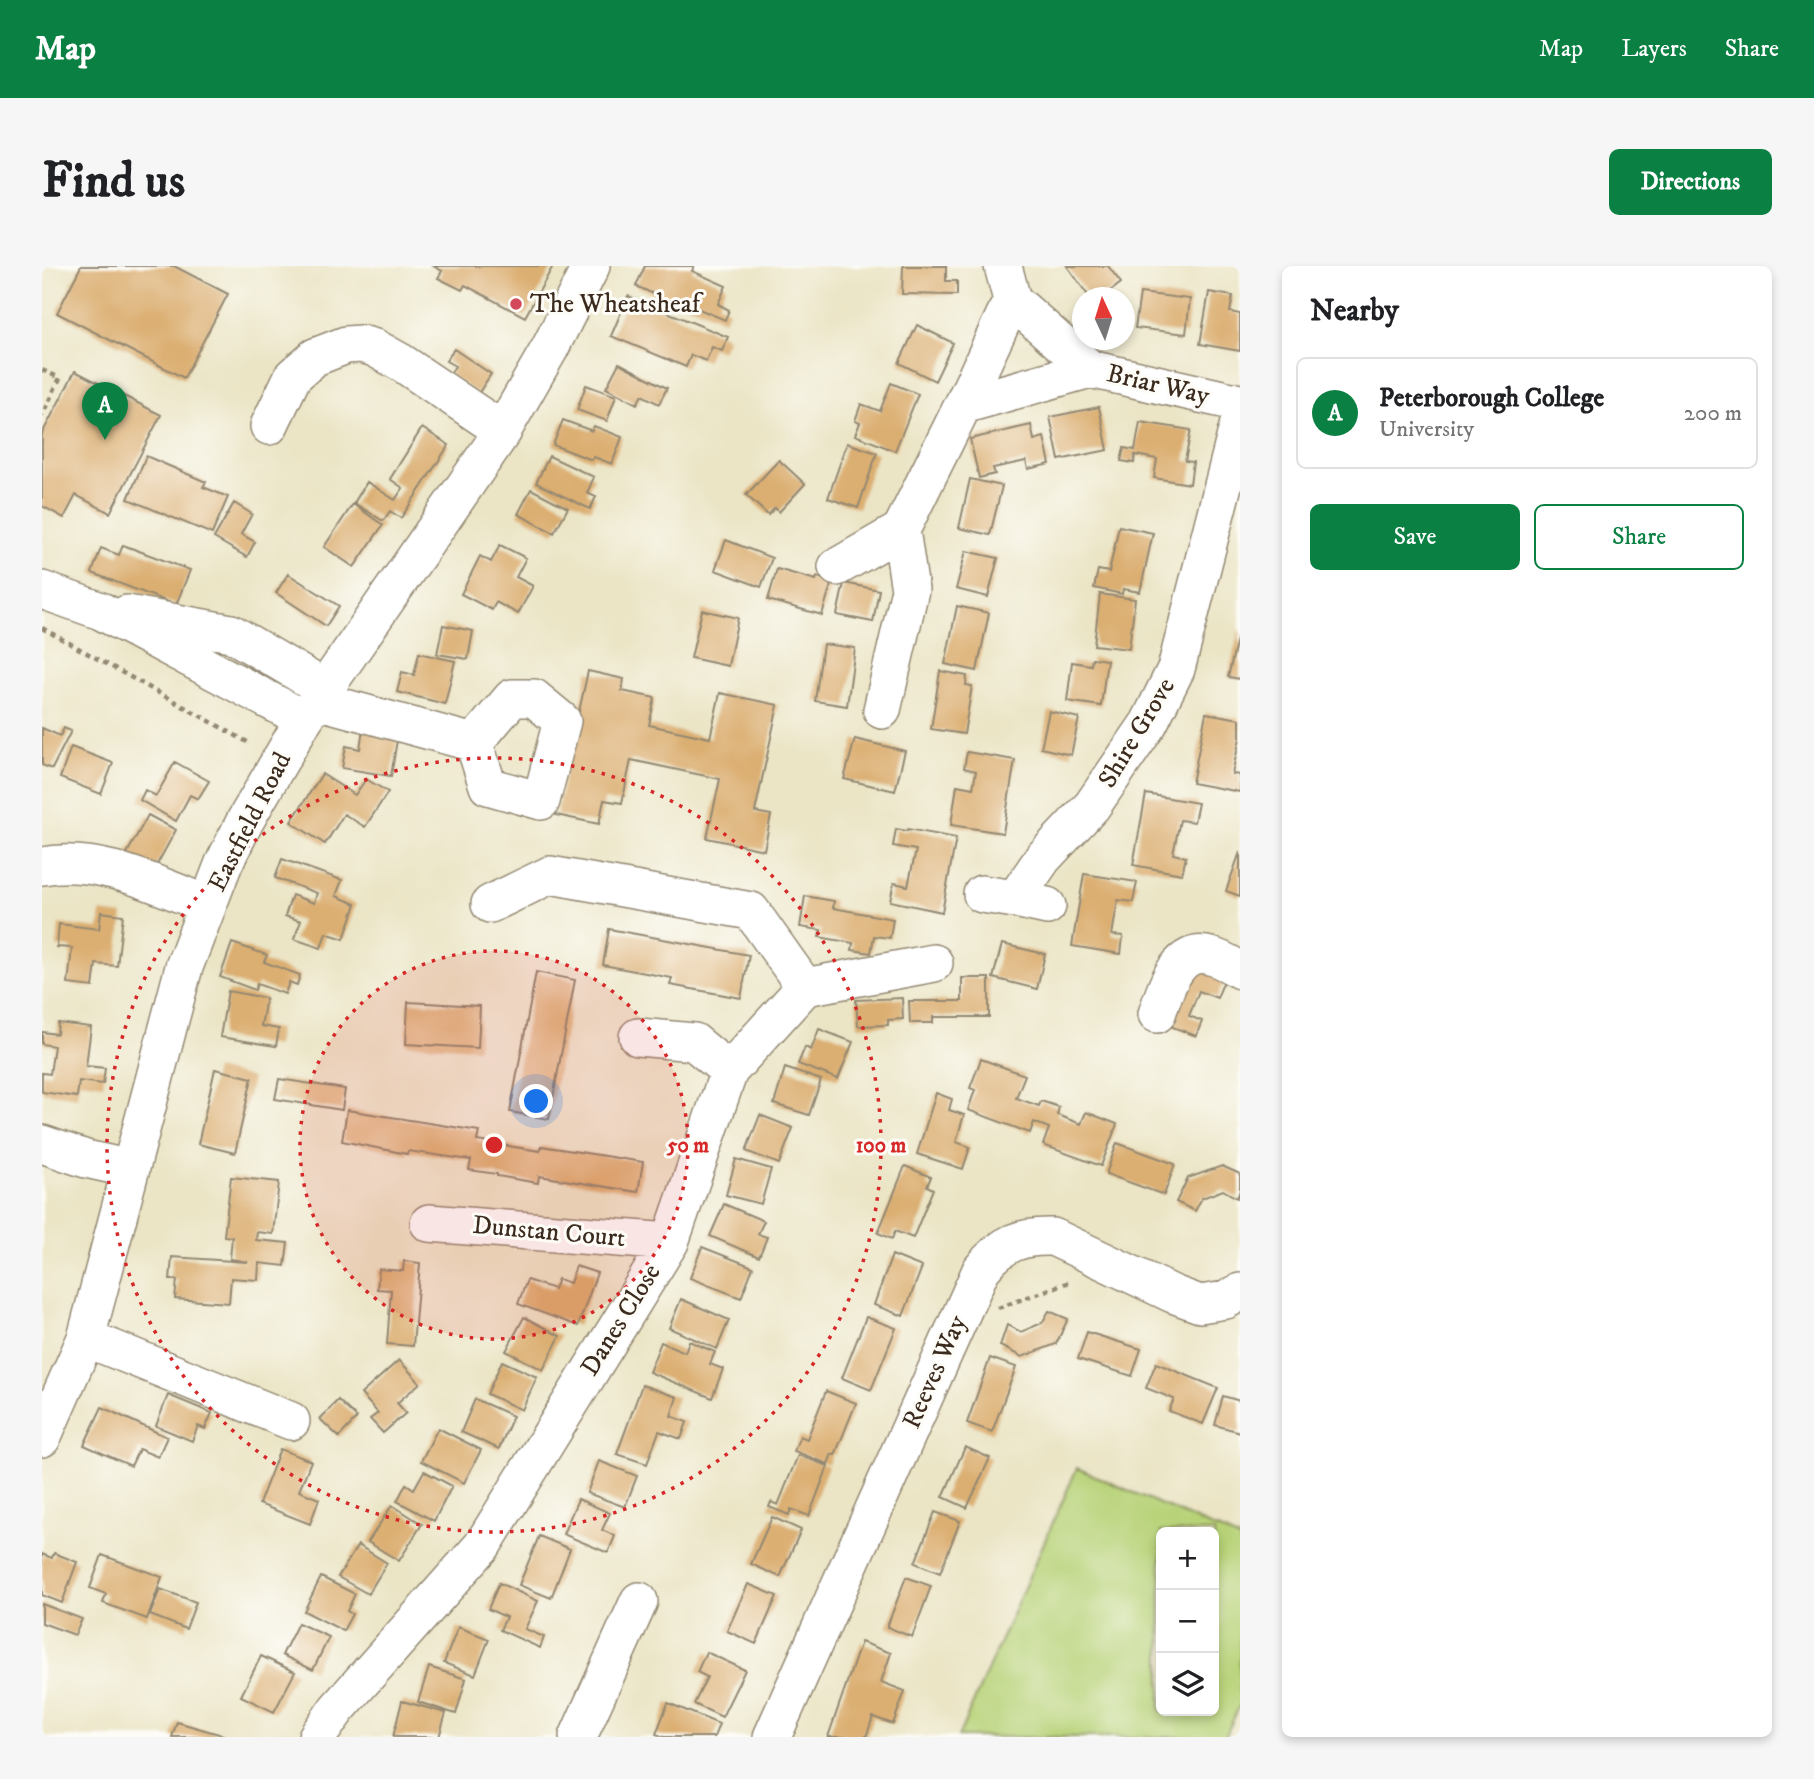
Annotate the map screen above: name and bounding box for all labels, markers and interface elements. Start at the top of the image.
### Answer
text: Map [35,29,96,70]
text: Map [1539,34,1583,64]
text: Layers [1621,34,1687,64]
text: Share [1725,34,1779,64]
button: Directions [1609,149,1772,215]
text: Find us [42,151,185,213]
north arrow [1072,287,1135,350]
place label: The Wheatsheaf [530,288,704,321]
text: Nearby [1310,293,1399,330]
marker: The Wheatsheaf [508,296,524,312]
street label: Briar Way [1103,357,1213,413]
pin: A [82,382,128,440]
text: Peterborough College [1379,382,1604,415]
text: A [1328,399,1342,428]
text: 200 m [1684,399,1742,428]
text: University [1379,415,1474,444]
button: Save [1310,504,1520,570]
button: Share [1534,504,1744,570]
street label: Shire Grove [1091,672,1183,794]
street label: Eastfield Road [201,747,299,897]
your location [519,1084,553,1118]
centre of rings [482,1133,506,1157]
text: 50 m [666,1133,709,1159]
text: 100 m [856,1133,906,1159]
street label: Dunstan Court [471,1209,627,1255]
street label: Danes Close [574,1258,668,1382]
street label: Reeves Way [895,1310,975,1434]
map controls [1156,1527,1219,1716]
button: + [1156,1527,1219,1590]
button: − [1156,1590,1219,1653]
button: layers [1156,1653,1219,1716]

